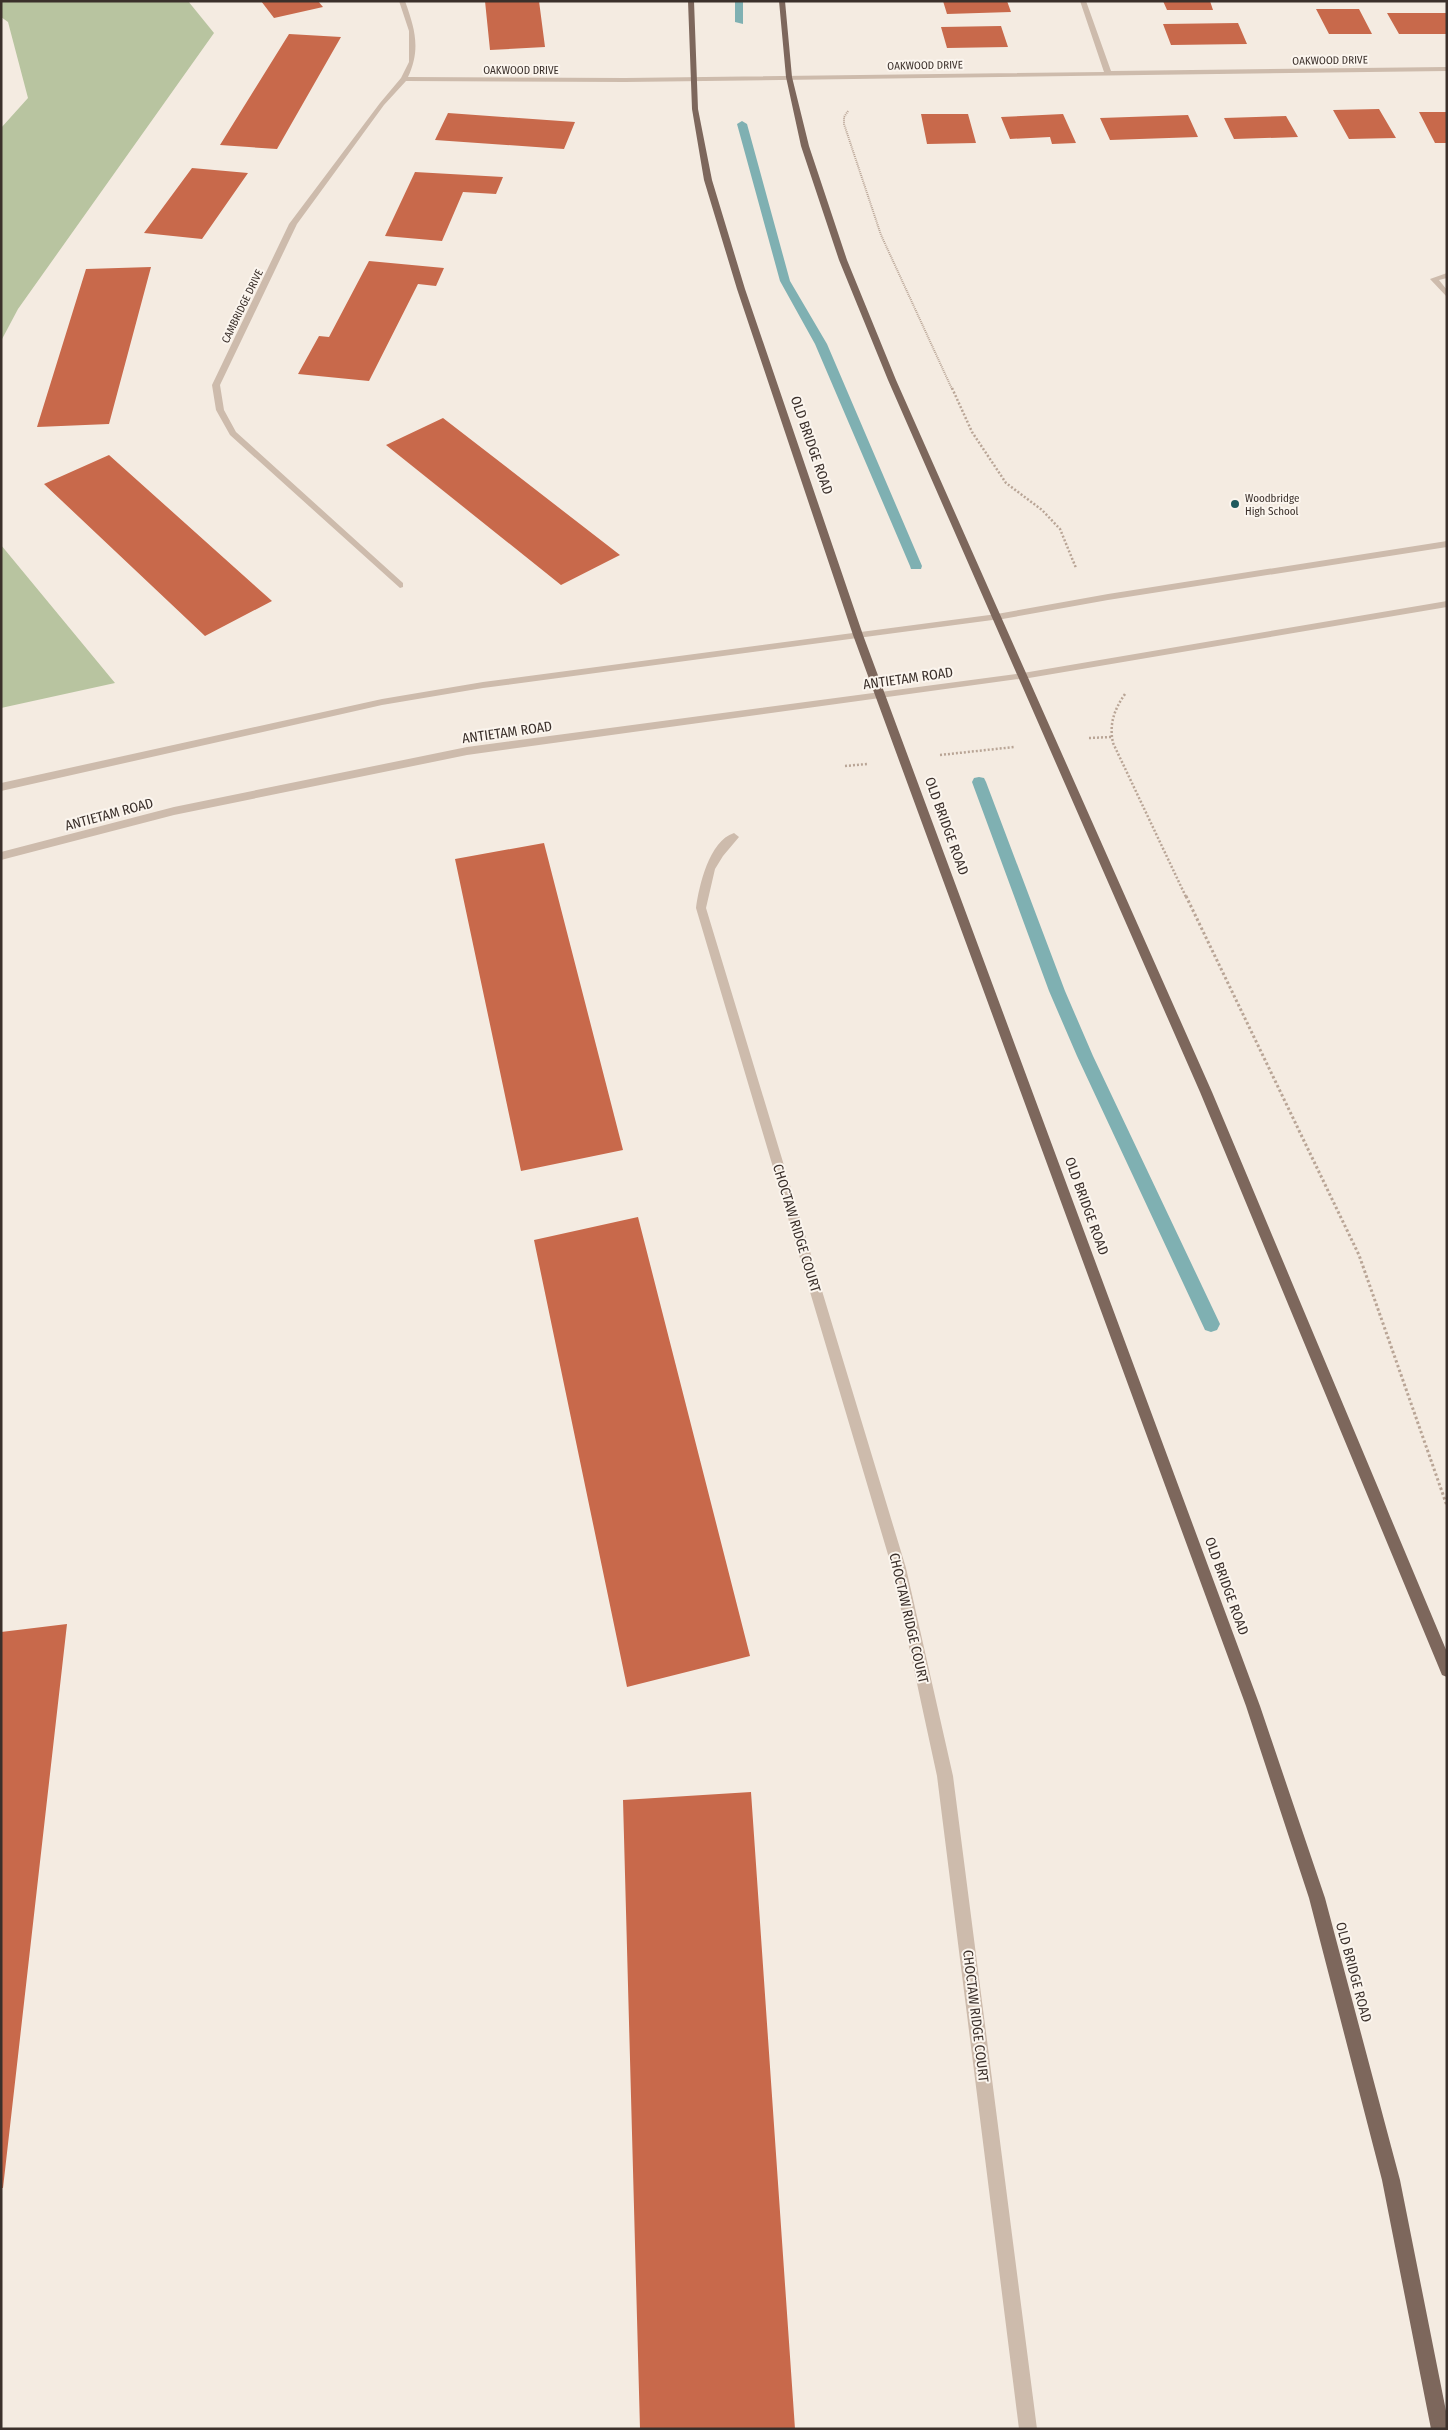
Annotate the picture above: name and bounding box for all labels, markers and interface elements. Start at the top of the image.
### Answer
street label: OAKWOOD DRIVE [1292,53,1368,68]
street label: OAKWOOD DRIVE [887,58,963,73]
street label: OAKWOOD DRIVE [483,64,559,77]
street label: CAMBRIDGE DRIVE [219,267,266,345]
street label: OLD BRIDGE ROAD [787,394,836,497]
place label: Woodbridge High School [1245,492,1299,518]
marker: Woodbridge High School [1229,498,1241,510]
street label: ANTIETAM ROAD [862,664,954,693]
street label: ANTIETAM ROAD [461,718,553,747]
street label: OLD BRIDGE ROAD [921,775,972,877]
street label: ANTIETAM ROAD [63,795,155,834]
street label: OLD BRIDGE ROAD [1061,1155,1112,1257]
street label: CHOCTAW RIDGE COURT [769,1162,824,1295]
street label: OLD BRIDGE ROAD [1201,1535,1252,1637]
street label: CHOCTAW RIDGE COURT [885,1551,932,1685]
street label: OLD BRIDGE ROAD [1332,1920,1375,2024]
street label: CHOCTAW RIDGE COURT [959,1949,992,2084]

